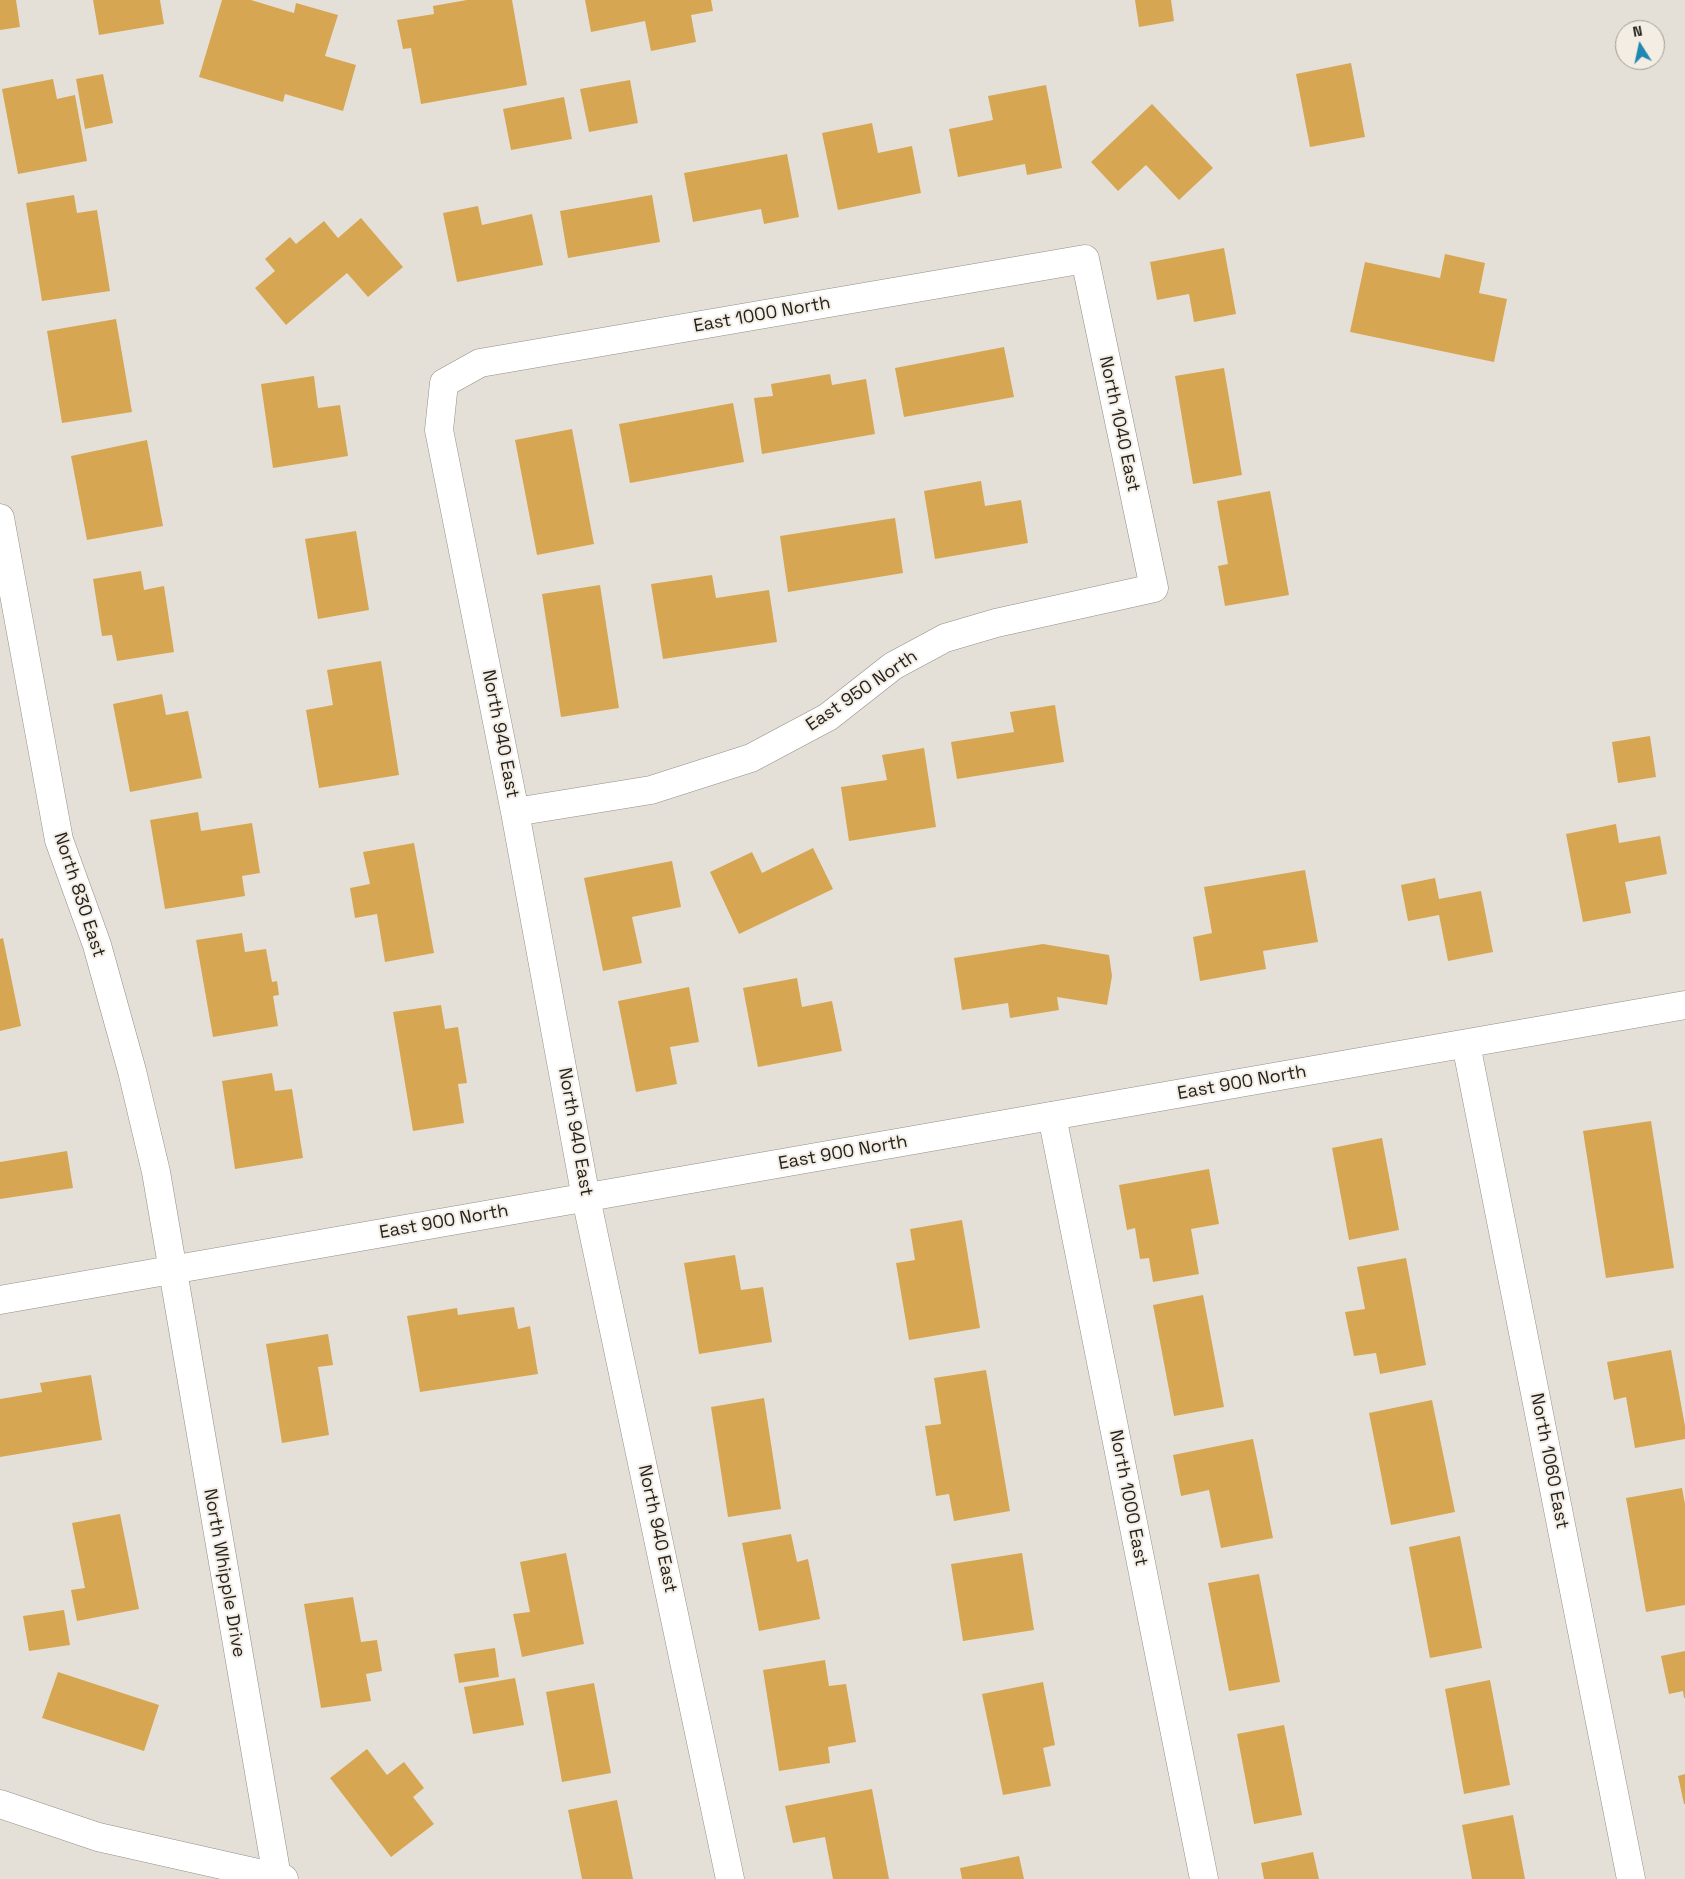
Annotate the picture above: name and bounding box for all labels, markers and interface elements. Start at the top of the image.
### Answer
north arrow [1615,20,1665,70]
text: N [1631,22,1644,41]
street label: East 1000 North [692,292,832,338]
street label: North 1040 East [1094,354,1144,494]
street label: East 950 North [802,646,922,736]
street label: North 940 East [477,668,523,800]
street label: North 830 East [49,830,109,960]
street label: East 900 North [1176,1061,1308,1105]
street label: North 940 East [553,1066,597,1198]
street label: East 900 North [777,1131,909,1175]
street label: East 900 North [378,1200,510,1244]
street label: North 1060 East [1525,1391,1573,1531]
street label: North 1000 East [1104,1428,1152,1568]
street label: North 940 East [633,1463,681,1595]
street label: North Whipple Drive [199,1487,249,1659]

